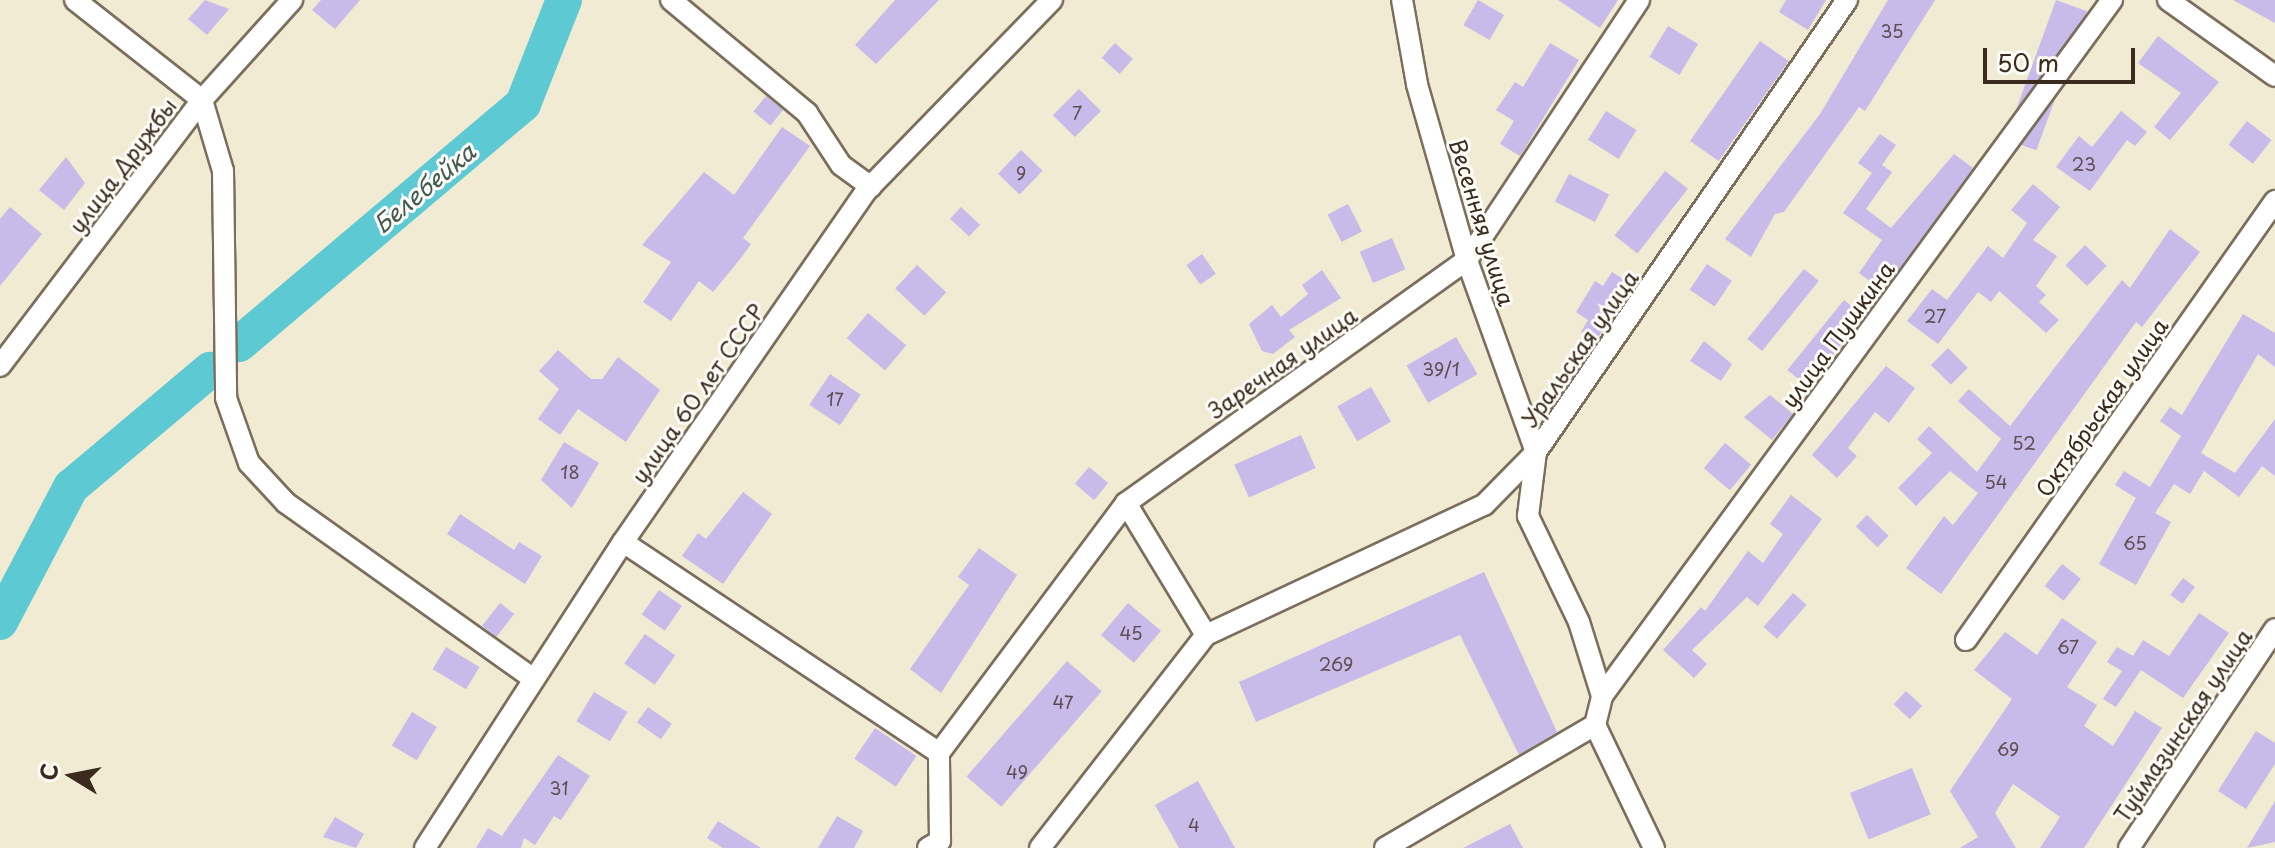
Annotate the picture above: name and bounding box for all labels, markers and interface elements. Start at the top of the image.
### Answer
house number: 35 [1880,20,1904,42]
scale bar [1987,32,2139,82]
text: 50 m [1997,44,2059,80]
street label: улица Дружбы [62,92,182,238]
house number: 7 [1072,102,1082,124]
street label: Весенняя улица [1445,135,1521,309]
water label: Белебейка [367,137,481,239]
house number: 23 [2072,153,2096,175]
house number: 9 [1016,162,1026,184]
street label: улица Пушкина [1775,255,1899,413]
street label: Уральская улица [1515,264,1643,432]
street label: улица 60 лет СССР [625,298,769,488]
street label: Заречная улица [1202,301,1362,423]
house number: 27 [1924,305,1946,327]
street label: Октябрьская улица [2029,312,2173,502]
house number: 39/1 [1422,358,1460,380]
house number: 17 [826,388,844,410]
house number: 52 [2012,432,2036,454]
house number: 18 [560,461,580,483]
house number: 54 [1984,471,2008,493]
house number: 65 [2123,532,2147,554]
house number: 45 [1120,622,1142,644]
street label: Туймазинская улица [2107,623,2257,827]
house number: 67 [2057,636,2079,658]
house number: 269 [1319,653,1353,675]
house number: 47 [1052,691,1074,713]
north arrow [32,736,112,816]
house number: 69 [1997,738,2019,760]
text: С [30,761,66,783]
house number: 49 [1006,761,1028,783]
house number: 31 [550,777,568,799]
house number: 4 [1188,814,1200,836]

